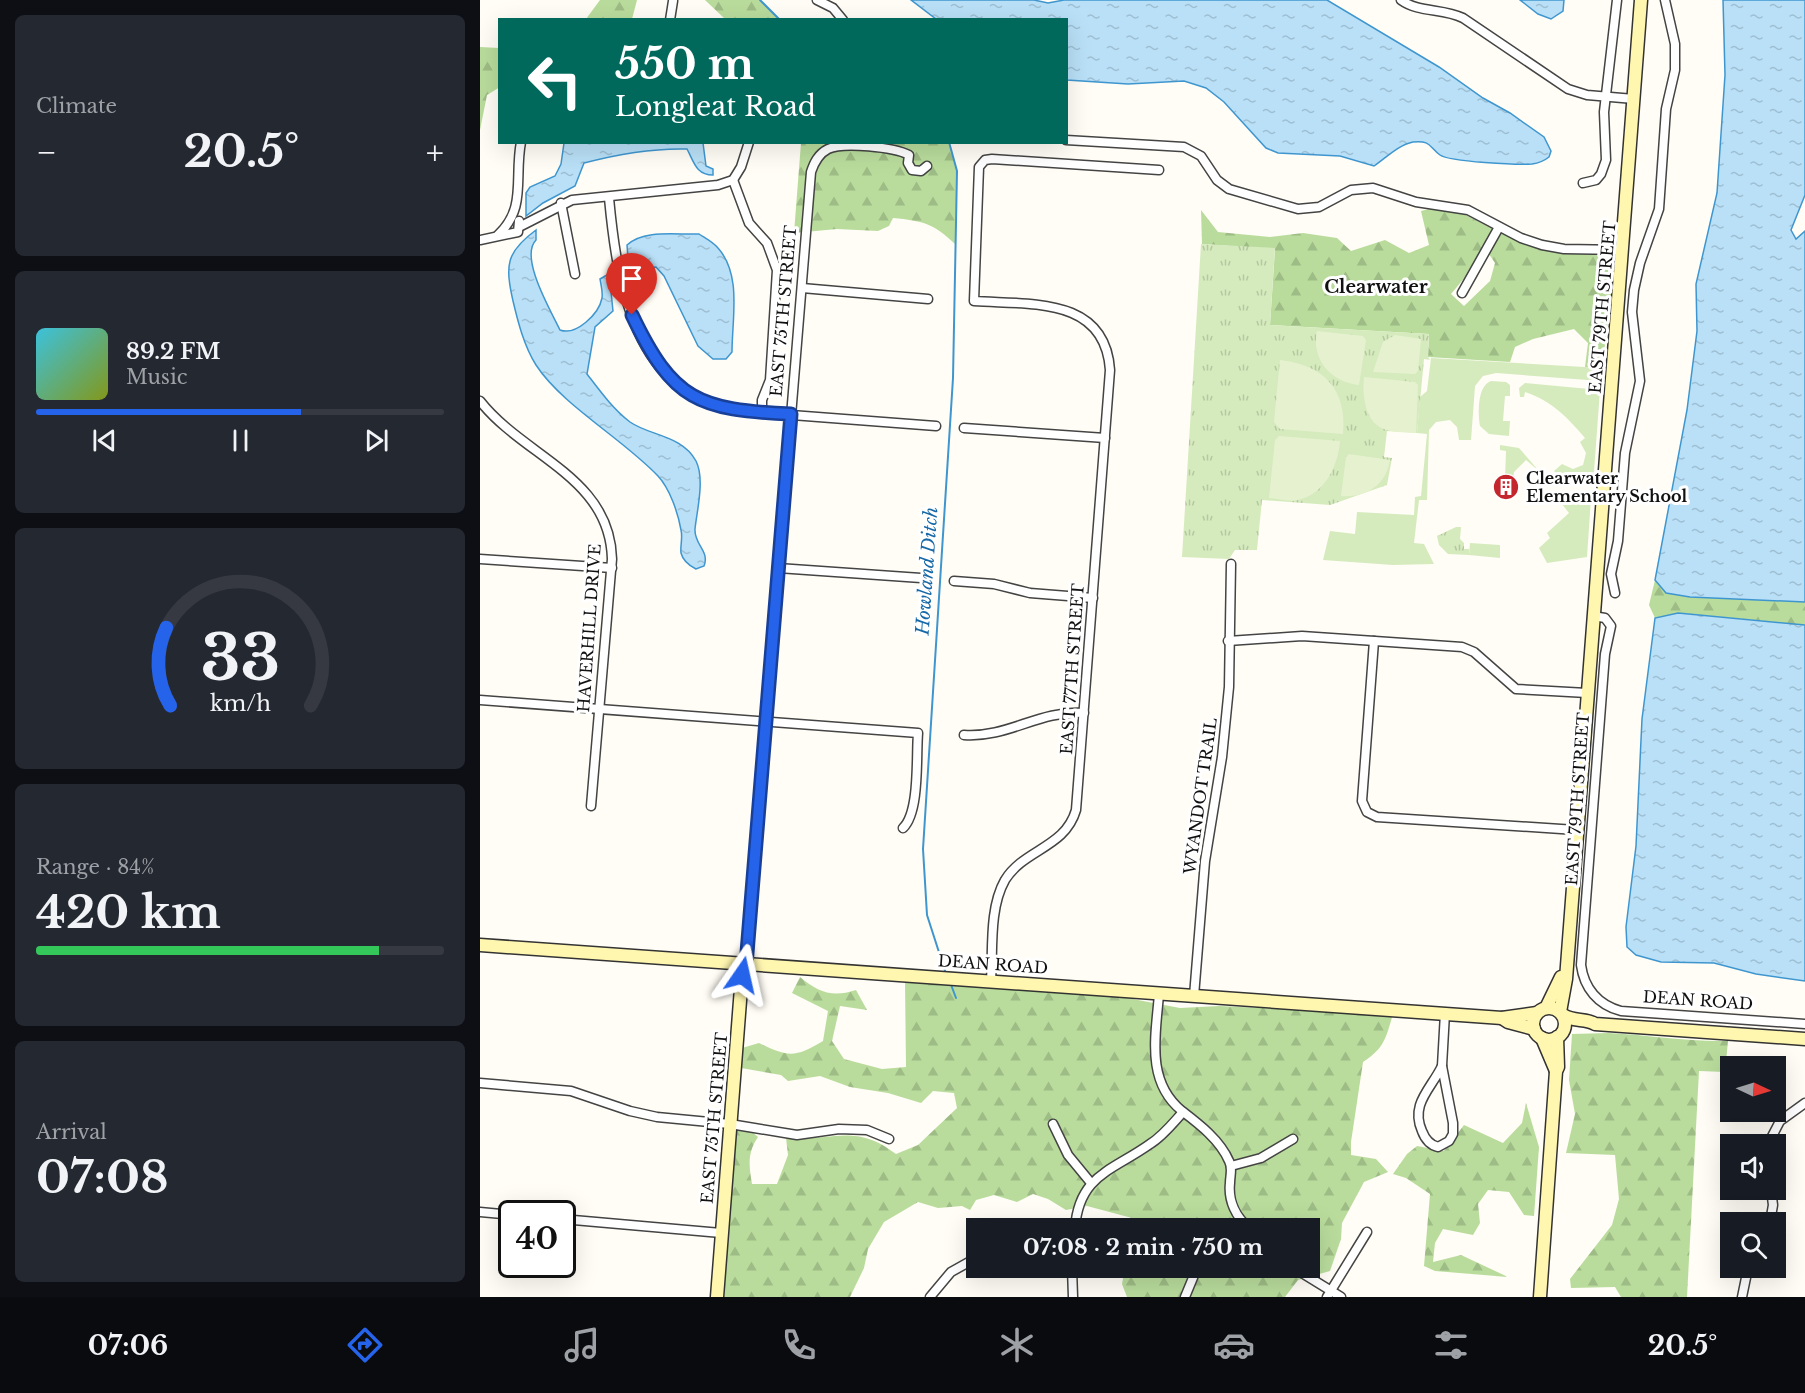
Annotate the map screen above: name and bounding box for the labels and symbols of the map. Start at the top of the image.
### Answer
street label: EAST 79TH STREET [1584,220,1620,394]
street label: EAST 75TH STREET [766,224,800,398]
pin [606,253,657,315]
district label: Clearwater [1324,276,1428,298]
place label: Clearwater Elementary School [1526,468,1688,506]
building icon: Clearwater Elementary School [1491,472,1521,502]
water label: Howland Ditch [911,506,942,637]
street label: HAVERHILL DRIVE [573,543,605,713]
street label: EAST 77TH STREET [1056,583,1088,755]
street label: EAST 79TH STREET [1561,712,1593,886]
street label: WYANDOT TRAIL [1179,716,1221,877]
position arrow [710,943,774,1007]
street label: DEAN ROAD [937,950,1049,978]
street label: DEAN ROAD [1642,986,1754,1014]
street label: EAST 75TH STREET [697,1031,731,1205]
north arrow [1720,1056,1786,1122]
speed limit sign: 40 [498,1200,576,1278]

